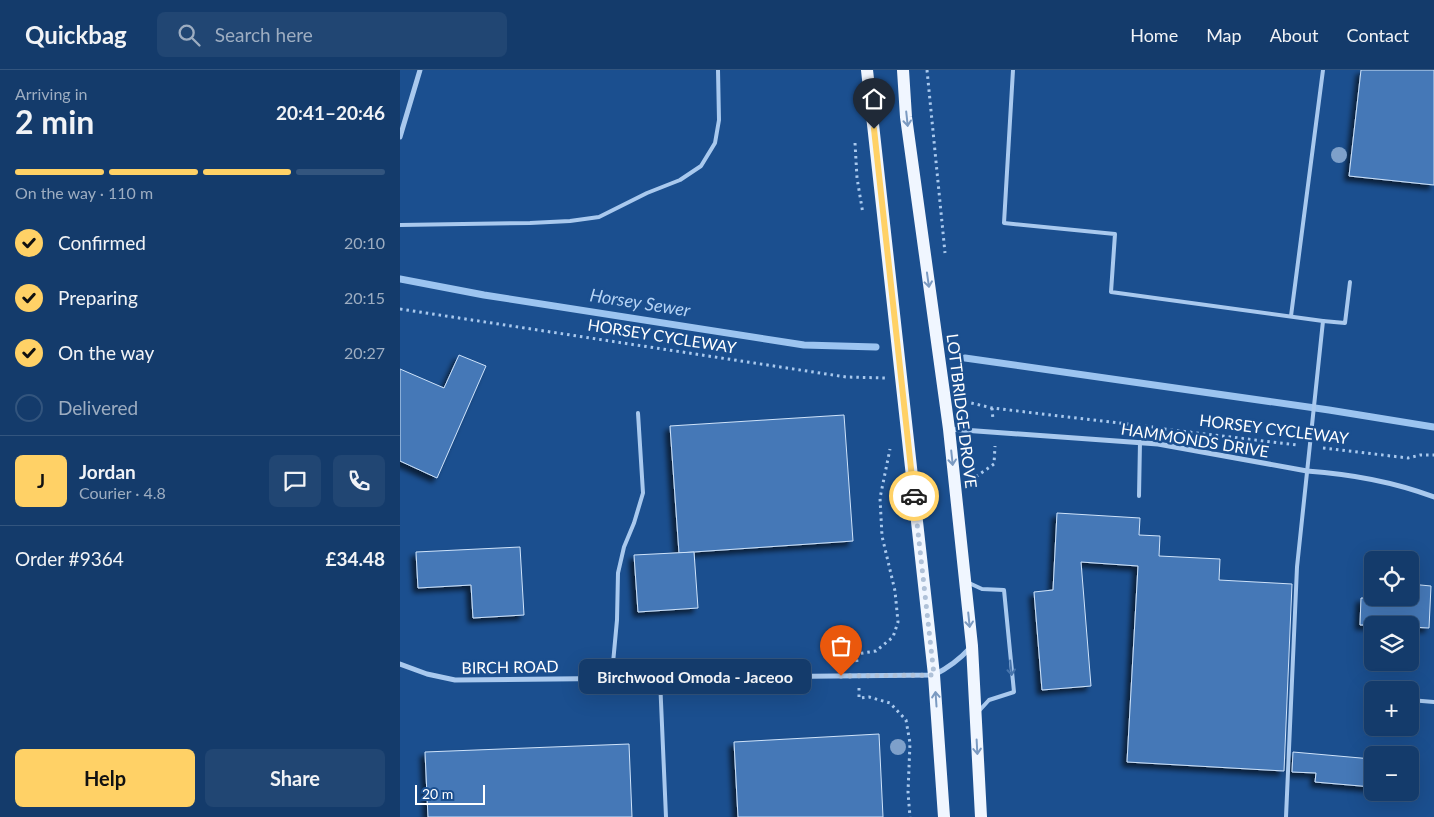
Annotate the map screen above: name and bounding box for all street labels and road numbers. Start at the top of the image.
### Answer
street label: HORSEY CYCLEWAY [586,314,738,357]
street label: LOTTBRIDGE DROVE [944,333,981,489]
street label: HORSEY CYCLEWAY [1198,410,1350,447]
street label: HAMMONDS DRIVE [1120,418,1270,461]
street label: BIRCH ROAD [461,656,559,677]

